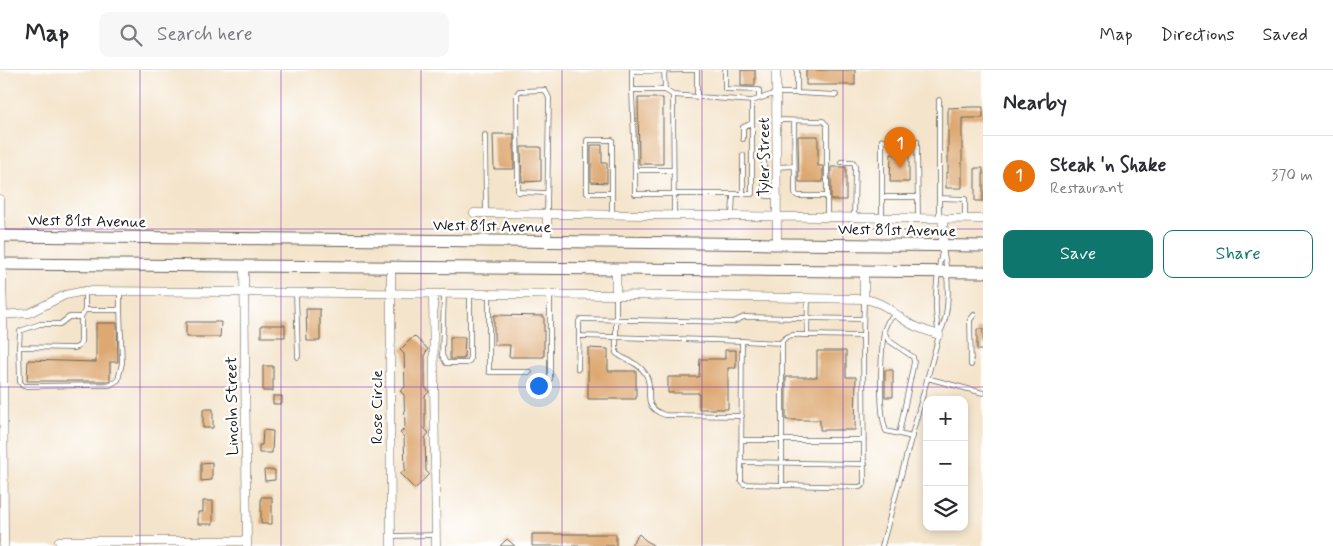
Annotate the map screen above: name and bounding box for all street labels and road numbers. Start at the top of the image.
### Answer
street label: Tyler Street [754,117,775,197]
street label: West 81st Avenue [28,210,147,233]
street label: West 81st Avenue [433,215,552,238]
street label: West 81st Avenue [838,219,957,242]
street label: Lincoln Street [221,356,244,456]
street label: Rose Circle [367,370,388,444]

